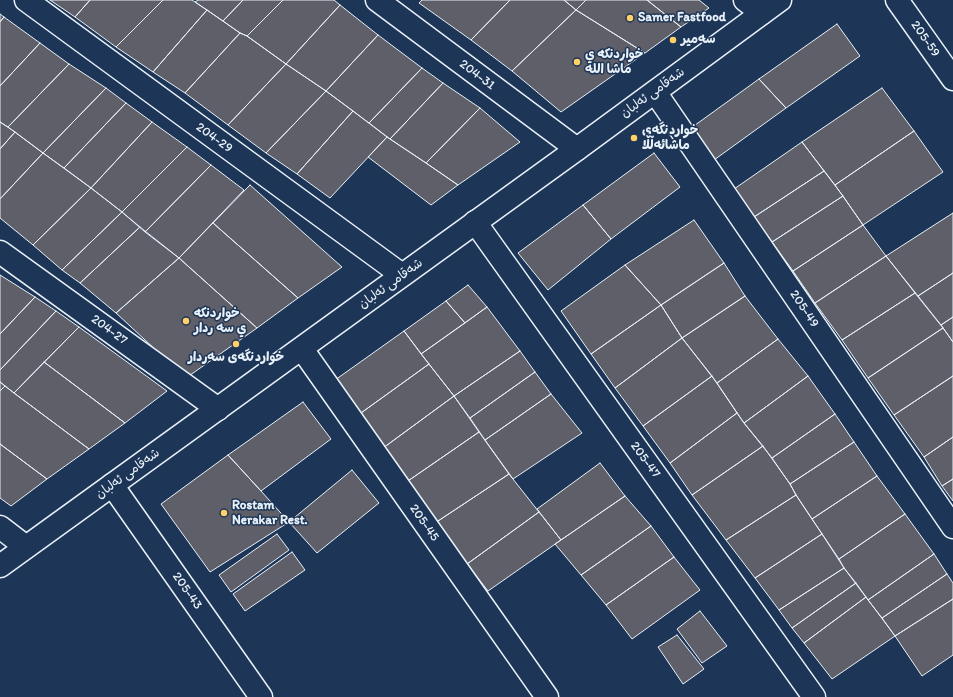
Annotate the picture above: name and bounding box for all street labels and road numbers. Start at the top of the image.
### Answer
street label: 205-59 [907,18,943,60]
street label: 204-31 [456,56,498,94]
street label: شەقامی ئەلبان [618,64,688,122]
street label: 204-29 [193,119,235,157]
street label: شەقامی ئەلبان [356,255,426,313]
street label: 205-49 [786,287,822,331]
street label: 204-27 [88,312,130,348]
street label: 205-47 [627,439,663,481]
street label: شەقامی ئەلبان [93,445,163,503]
street label: 205-45 [406,502,442,544]
street label: 205-43 [169,569,205,613]

